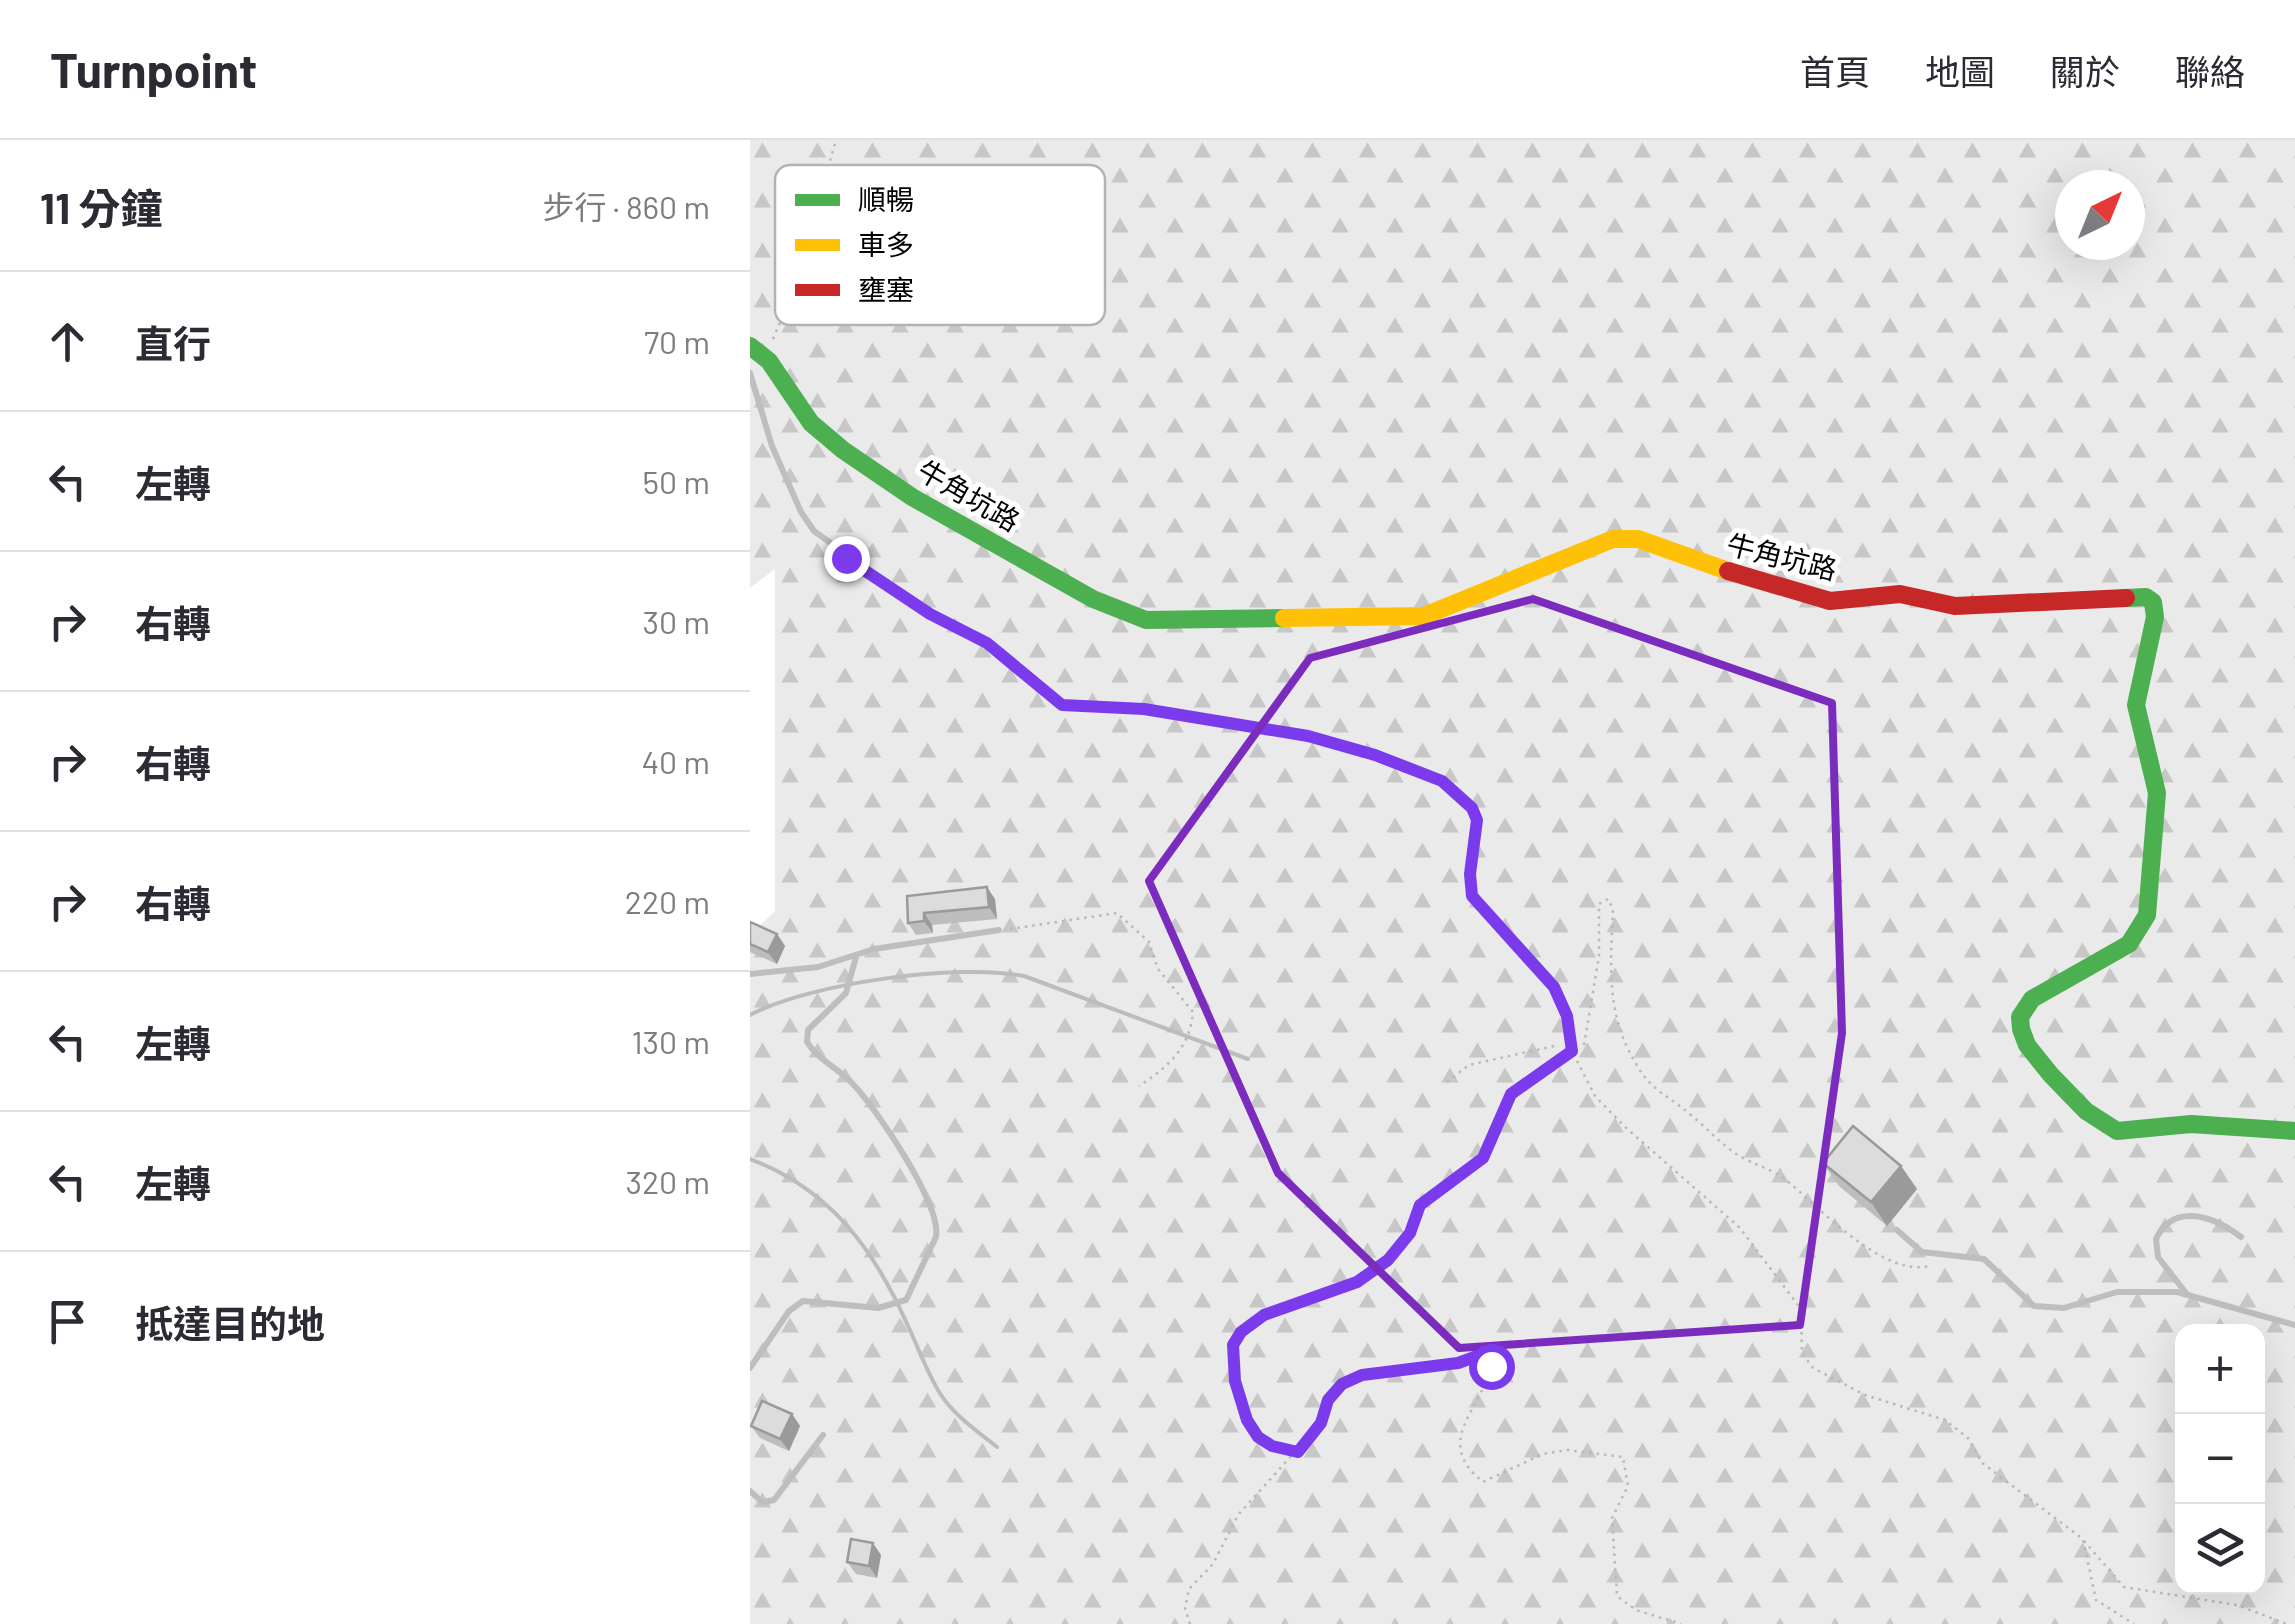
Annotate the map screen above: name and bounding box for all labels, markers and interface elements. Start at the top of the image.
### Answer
text: Turnpoint [50,40,257,98]
text: 首頁 [1800,50,1870,92]
text: 地圖 [1925,50,1995,92]
text: 關於 [2050,50,2120,92]
text: 聯絡 [2175,50,2245,92]
legend [775,165,1105,325]
north arrow [2055,170,2145,260]
text: 11 分鐘 [40,182,162,232]
text: 順暢 [858,182,914,216]
text: 步行 · 860 m [542,187,710,225]
text: 車多 [858,227,914,261]
text: 壅塞 [858,272,914,306]
icon: ahead [40,314,95,369]
text: 直行 [135,320,211,366]
text: 70 m [644,322,710,360]
street label: 牛角坑路 [912,452,1026,538]
icon: left [40,454,95,509]
text: 左轉 [135,460,211,506]
text: 50 m [643,462,710,500]
street label: 牛角坑路 [1724,526,1840,586]
route end [824,536,870,582]
icon: right [40,594,95,649]
text: 右轉 [135,600,211,646]
text: 30 m [643,602,710,640]
icon: right [40,734,95,789]
text: 右轉 [135,740,211,786]
text: 40 m [641,742,710,780]
icon: right [40,874,95,929]
text: 右轉 [135,880,211,926]
text: 220 m [625,882,710,920]
icon: left [40,1014,95,1069]
text: 左轉 [135,1020,211,1066]
text: 130 m [631,1022,710,1060]
icon: left [40,1154,95,1209]
text: 左轉 [135,1160,211,1206]
text: 320 m [625,1162,710,1200]
icon: arrive [40,1294,95,1349]
text: 抵達目的地 [135,1300,325,1346]
map controls [2175,1324,2265,1594]
button: + [2175,1324,2265,1414]
route start [1469,1344,1515,1390]
button: − [2175,1414,2265,1504]
button: layers [2175,1504,2265,1594]

